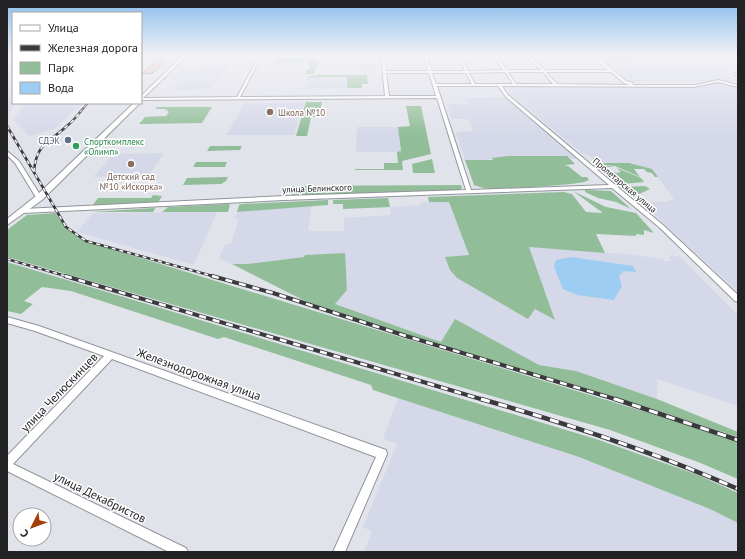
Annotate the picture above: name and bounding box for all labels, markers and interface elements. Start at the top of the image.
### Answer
legend [12,12,142,104]
text: Улица [48,20,79,35]
text: Железная дорога [47,40,138,55]
text: Парк [48,60,74,75]
text: Вода [48,80,74,95]
marker: Школа №10 [265,107,275,117]
place label: Школа №10 [278,107,325,118]
place label: СДЭК [38,135,60,146]
marker: СДЭК [63,135,73,145]
place label: Спорткомплекс «Олимп» [84,136,144,157]
marker: Спорткомплекс «Олимп» [71,141,81,151]
street label: Пролетарская улица [591,155,659,215]
marker: Детский сад №10 «Искорка» [126,159,136,169]
place label: Детский сад №10 «Искорка» [100,171,162,192]
street label: улица Белинского [282,181,352,195]
street label: Железнодорожная улица [134,344,263,403]
street label: улица Челюскинцев [17,349,101,435]
street label: улица Декабристов [51,468,149,526]
north arrow [12,507,52,547]
text: С [17,527,32,541]

